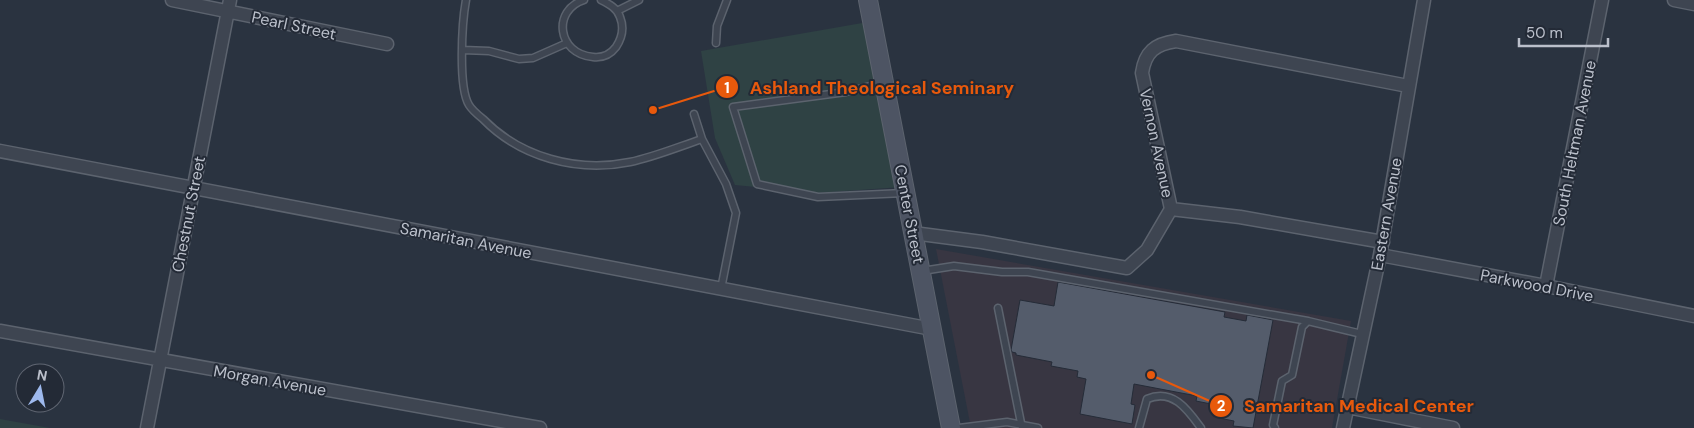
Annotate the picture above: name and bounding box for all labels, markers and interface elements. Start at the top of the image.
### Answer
street label: Pearl Street [250,6,338,45]
scale bar [1519,15,1608,47]
text: 50 m [1526,23,1563,43]
street label: South Heltman Avenue [1548,59,1601,228]
callout: Ashland Theological Seminary [715,71,1024,104]
text: Ashland Theological Seminary [750,76,1014,100]
text: 1 [724,78,730,98]
street label: Vernon Avenue [1135,87,1178,200]
street label: Chestnut Street [167,154,210,274]
street label: Eastern Avenue [1366,156,1407,272]
street label: Center Street [890,163,929,265]
street label: Samaritan Avenue [398,217,533,264]
street label: Parkwood Drive [1479,264,1595,307]
street label: Morgan Avenue [212,360,328,401]
north arrow [15,363,65,413]
text: N [36,365,49,385]
callout: Samaritan Medical Center [1209,389,1484,422]
text: Samaritan Medical Center [1244,394,1474,418]
text: 2 [1217,396,1226,416]

